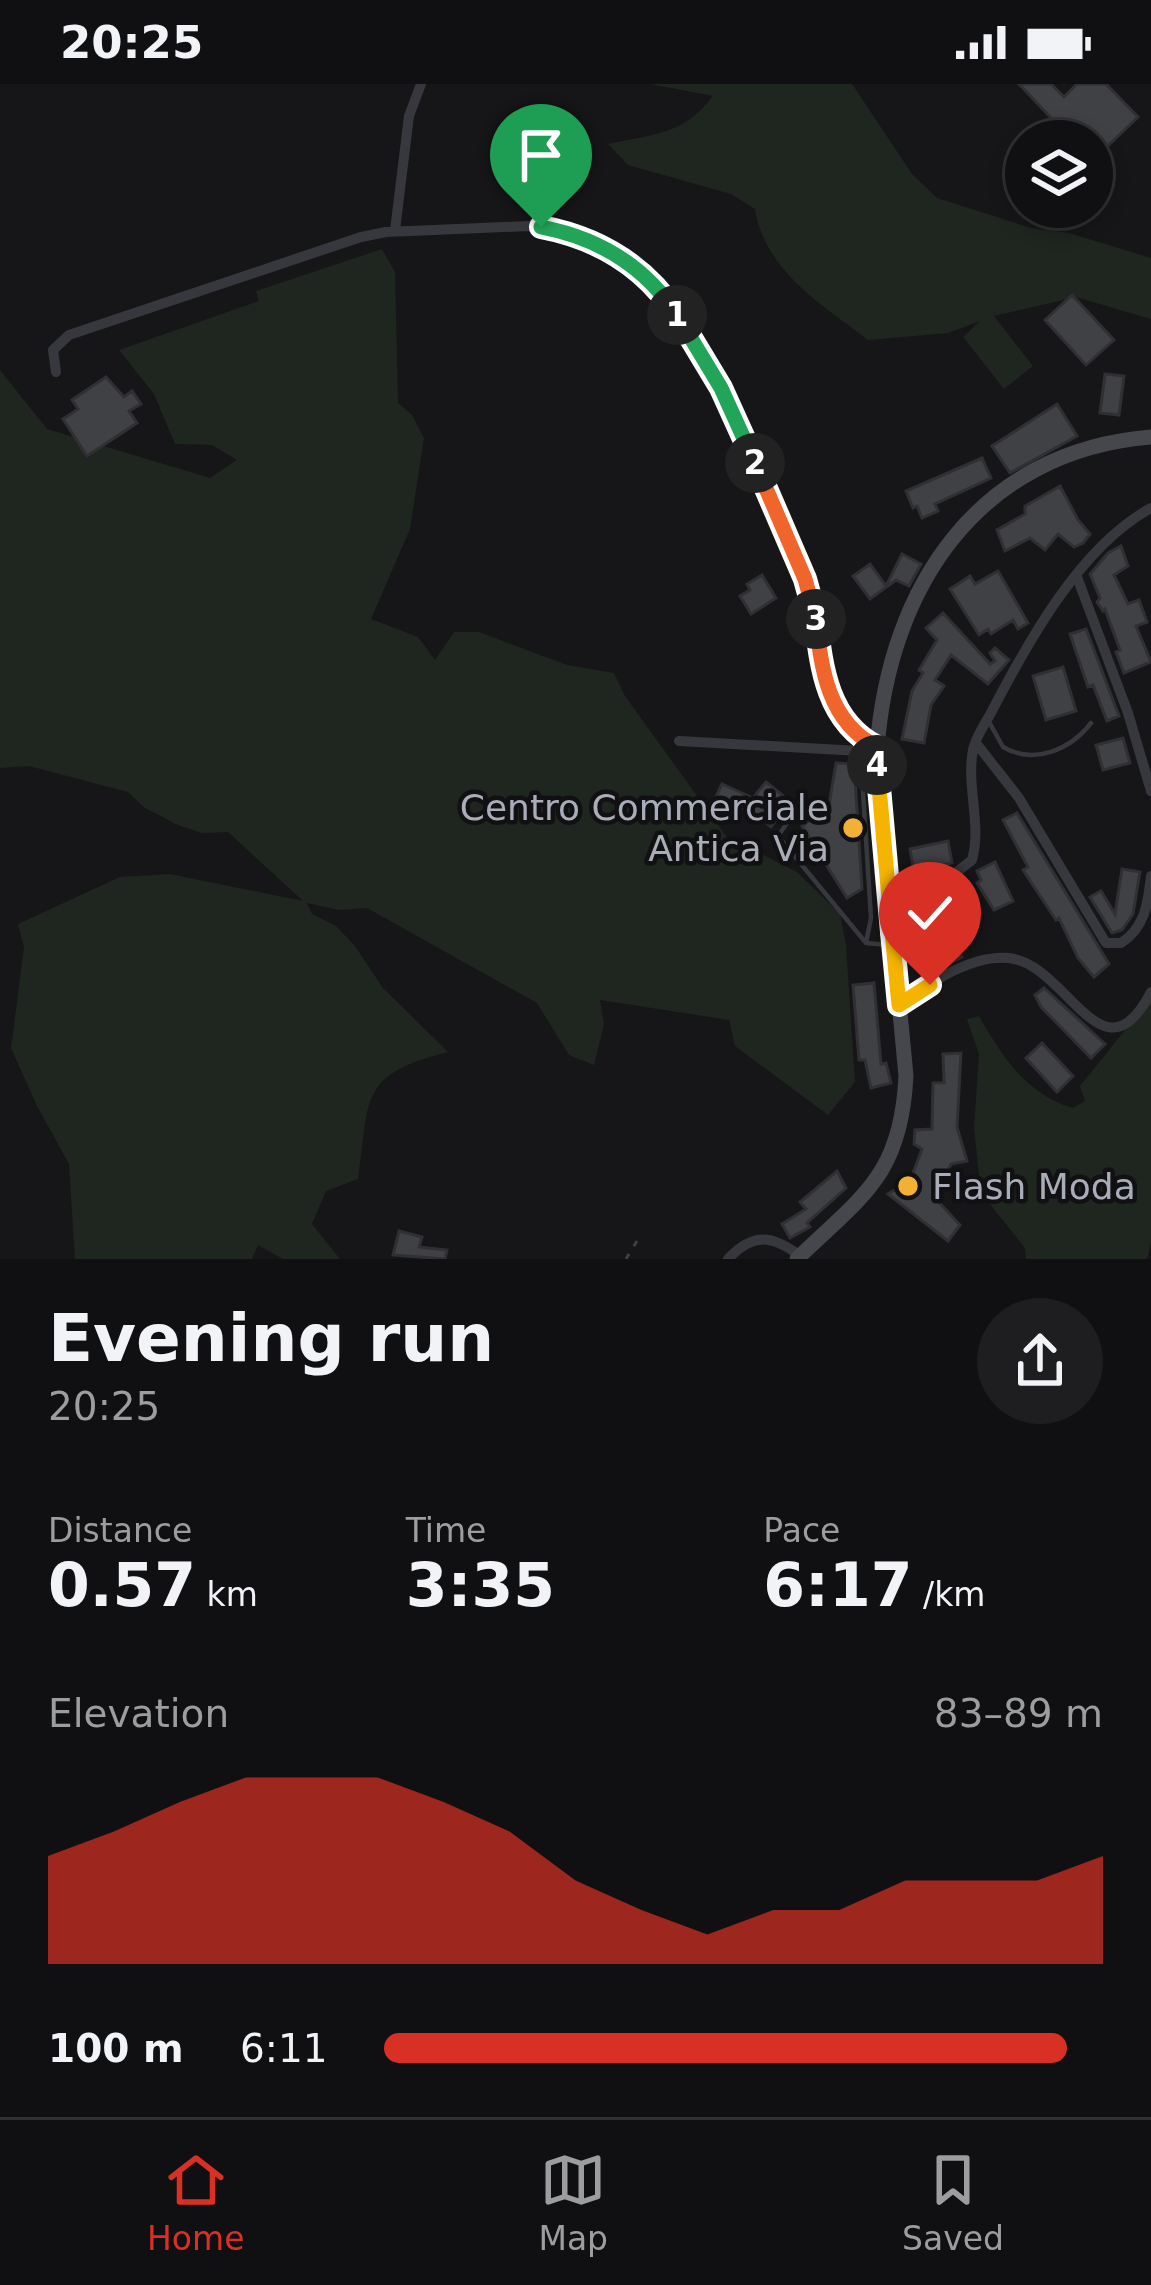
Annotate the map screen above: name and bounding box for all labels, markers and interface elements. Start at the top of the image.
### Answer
text: 20:25 [60,16,203,69]
pin [490,104,592,227]
map controls [1005,120,1113,228]
button: layers [1005,120,1113,228]
icon: arrive [508,122,574,188]
pin: 1 [647,285,707,345]
text: 1 [666,295,688,334]
pin: 2 [725,433,785,493]
text: 2 [744,443,766,482]
pin: 3 [786,589,846,649]
text: 3 [805,599,827,638]
pin: 4 [847,735,907,795]
text: 4 [866,745,888,784]
place label: Centro Commerciale Antica Via [460,787,829,869]
marker: Centro Commerciale Antica Via [840,815,866,841]
pin [879,862,981,985]
icon: check [897,880,963,946]
place label: Flash Moda [932,1166,1136,1207]
marker: Flash Moda [895,1173,921,1199]
button: share [977,1298,1103,1424]
text: Evening run [48,1300,494,1377]
text: 20:25 [48,1384,160,1429]
text: Distance [48,1511,192,1550]
text: Time [406,1511,486,1550]
text: Pace [763,1511,840,1550]
text: 0.57 [48,1550,196,1620]
text: 3:35 [406,1550,555,1620]
text: 6:17 [763,1550,913,1620]
text: km [196,1575,258,1614]
text: /km [913,1575,985,1614]
text: Elevation [48,1691,229,1736]
text: 83–89 m [934,1691,1103,1736]
text: 100 m [48,2026,184,2071]
text: 6:11 [240,2026,328,2071]
tab: Home [147,2147,244,2258]
tab: Map [538,2147,608,2258]
tab: Saved [902,2147,1004,2258]

